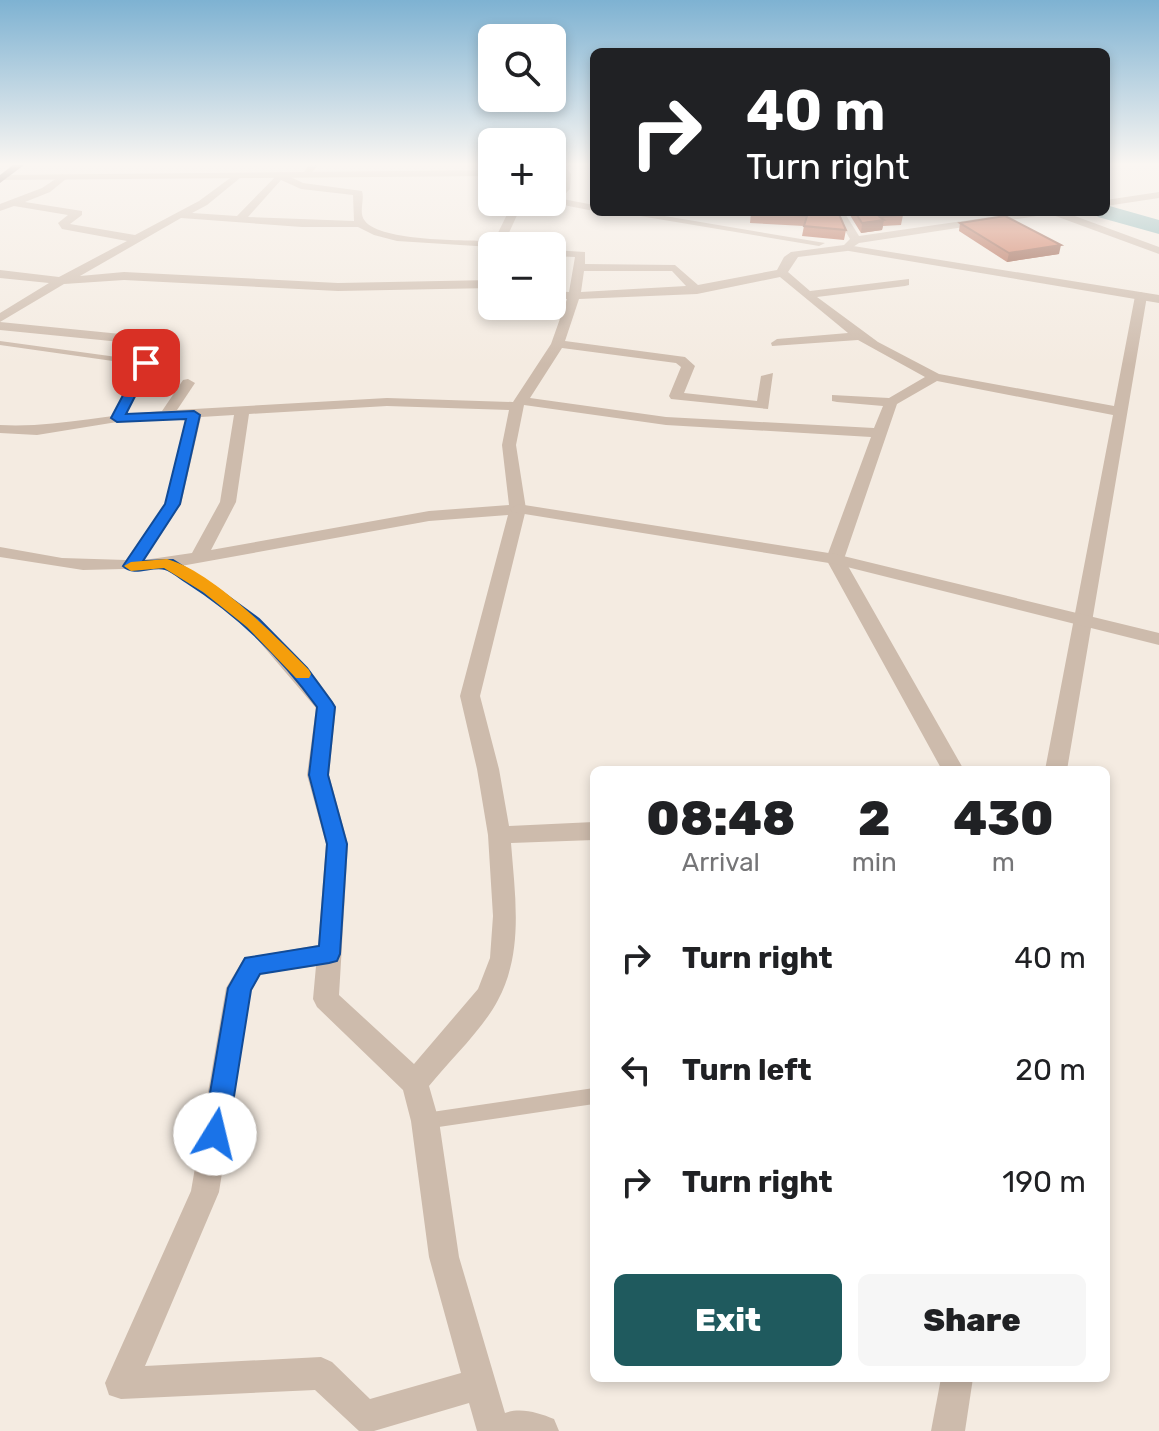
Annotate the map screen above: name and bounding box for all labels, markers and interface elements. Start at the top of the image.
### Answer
map controls [478,24,566,320]
button: search [478,24,566,112]
text: 40 m [746,78,886,144]
icon: right [614,80,718,184]
button: + [478,128,566,216]
text: Turn right [746,145,910,188]
button: − [478,232,566,320]
pin [112,329,180,397]
icon: arrive [124,341,168,385]
text: 08:48 [646,790,795,847]
text: 2 [858,790,891,847]
text: 430 [953,790,1054,847]
text: Arrival [682,847,760,878]
text: min [852,847,897,878]
text: m [992,847,1015,878]
icon: right [614,936,658,980]
text: Turn right [682,940,833,976]
text: 40 m [1014,940,1086,976]
icon: left [614,1048,658,1092]
text: Turn left [682,1052,812,1088]
text: 20 m [1015,1052,1086,1088]
position arrow [173,1092,257,1176]
icon: right [614,1160,658,1204]
text: Turn right [682,1164,833,1200]
text: 190 m [1002,1164,1086,1200]
button: Exit [614,1274,842,1366]
button: Share [858,1274,1086,1366]

